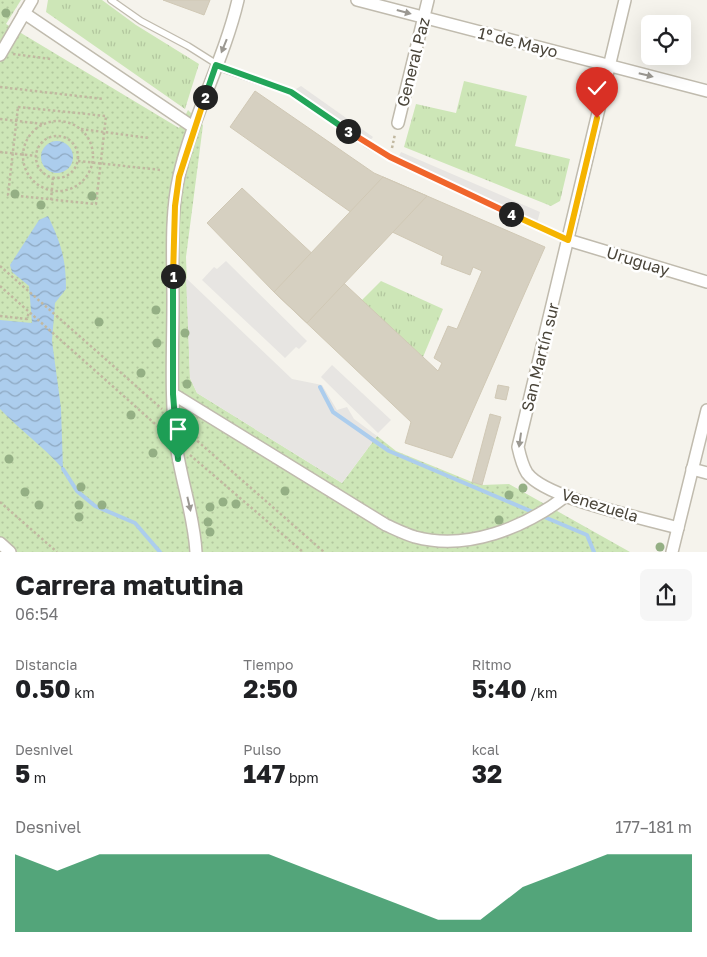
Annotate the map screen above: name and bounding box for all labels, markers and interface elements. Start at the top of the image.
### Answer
one-way arrow [397,9,412,17]
street label: General Paz [392,15,434,109]
map controls [641,15,691,65]
button: locate [641,15,691,65]
street label: 1º de Mayo [476,22,560,62]
one-way arrow [220,39,227,54]
pin [576,67,618,118]
one-way arrow [639,71,654,79]
icon: check [583,74,611,102]
pin: 2 [192,84,218,110]
text: 2 [201,89,210,106]
pin: 3 [336,118,360,144]
text: 3 [344,123,353,140]
pin: 4 [498,202,524,226]
text: 4 [507,206,516,223]
street label: Uruguay [604,242,672,280]
pin: 1 [160,264,186,288]
text: 1 [170,268,177,285]
street label: San Martín sur [517,301,563,413]
pin [157,408,199,459]
icon: arrive [164,415,192,443]
one-way arrow [516,433,524,449]
street label: Venezuela [559,484,641,526]
one-way arrow [185,497,193,512]
text: Carrera matutina [15,568,243,601]
button: share [640,569,692,621]
text: 06:54 [15,604,58,624]
text: Distancia [15,656,77,673]
text: Tiempo [243,656,293,673]
text: Ritmo [472,656,511,673]
text: 0.50 [15,673,71,704]
text: 2:50 [243,673,298,704]
text: 5:40 [472,673,527,704]
text: km [71,684,95,701]
text: /km [527,684,557,701]
text: Desnivel [15,741,73,758]
text: Pulso [243,741,281,758]
text: kcal [472,741,499,758]
text: 5 [15,758,30,789]
text: 147 [243,758,285,789]
text: 32 [472,758,502,789]
text: m [30,769,46,786]
text: bpm [285,769,319,786]
text: Desnivel [15,817,81,837]
text: 177–181 m [615,817,692,837]

